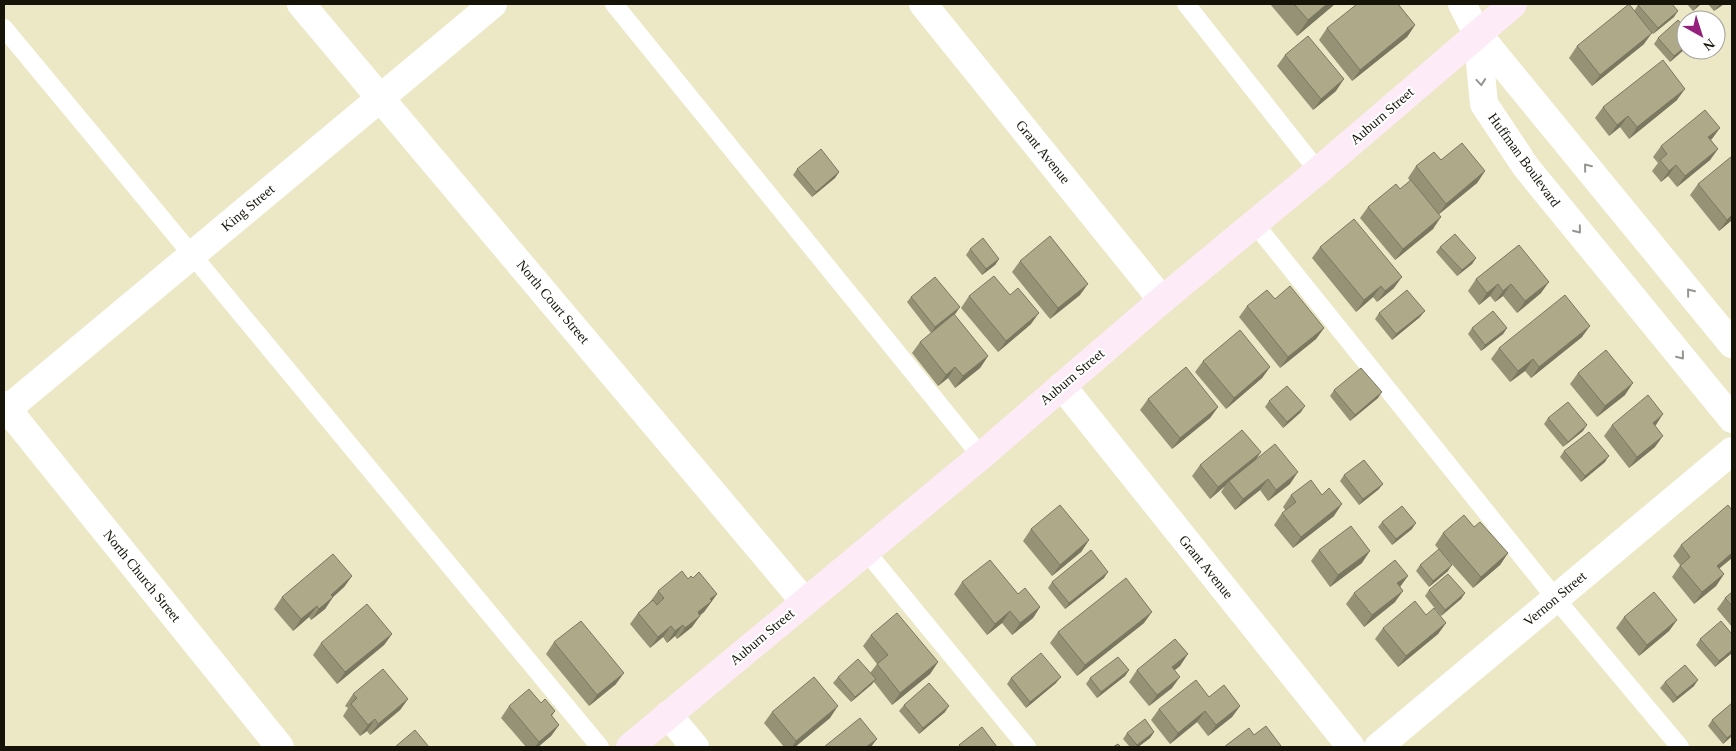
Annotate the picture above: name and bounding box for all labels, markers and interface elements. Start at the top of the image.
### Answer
north arrow [1676,10,1726,60]
text: N [1700,36,1718,54]
one-way arrow [1476,78,1487,86]
street label: Auburn Street [1347,84,1417,148]
street label: Huffman Boulevard [1485,110,1563,210]
street label: Grant Avenue [1013,117,1073,187]
one-way arrow [1584,164,1592,173]
street label: King Street [219,182,277,234]
one-way arrow [1572,224,1580,233]
street label: North Court Street [514,257,592,347]
one-way arrow [1687,289,1696,298]
street label: Auburn Street [1037,346,1107,408]
one-way arrow [1675,350,1683,359]
street label: North Church Street [100,527,184,625]
street label: Grant Avenue [1176,532,1236,602]
street label: Vernon Street [1521,569,1589,629]
street label: Auburn Street [727,606,797,668]

